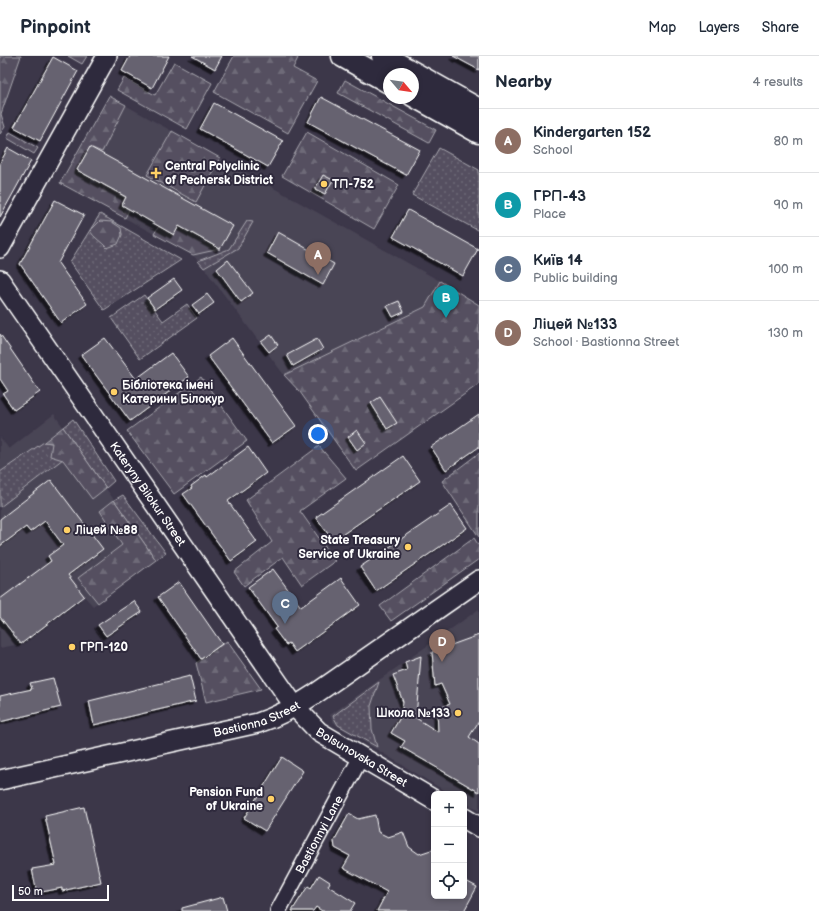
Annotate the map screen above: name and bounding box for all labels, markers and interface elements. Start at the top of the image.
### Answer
text: Pinpoint [20,16,91,39]
text: Map [648,19,676,36]
text: Layers [698,19,740,36]
text: Share [762,19,799,36]
north arrow [383,68,419,104]
text: Nearby [495,72,552,92]
text: 4 results [753,74,803,90]
text: Kindergarten 152 [533,123,651,142]
text: A [504,133,512,149]
text: 80 m [774,133,803,149]
text: School [533,142,573,158]
place label: Central Polyclinic of Pechersk District [165,159,273,188]
marker: Central Polyclinic of Pechersk District [150,167,162,179]
place label: ТП-752 [332,177,375,192]
marker: ТП-752 [319,179,329,189]
text: ГРП-43 [533,187,586,206]
text: B [503,197,513,213]
text: 90 m [774,197,803,213]
text: Place [533,206,566,222]
pin: A [305,242,331,275]
text: Київ 14 [533,251,583,270]
text: C [503,261,513,277]
text: 100 m [768,261,803,277]
text: Public building [533,270,618,286]
pin: B [433,285,459,318]
text: Ліцей №133 [533,315,617,334]
text: D [503,325,513,341]
text: 130 m [768,325,803,341]
text: School · Bastionna Street [533,334,679,350]
place label: Бібліотека імені Катерини Білокур [122,378,224,407]
marker: Бібліотека імені Катерини Білокур [109,387,119,397]
your location [308,424,328,444]
street label: Kateryny Bilokur Street [107,439,189,549]
place label: Ліцей №88 [74,523,138,538]
marker: Ліцей №88 [62,525,72,535]
place label: State Treasury Service of Ukraine [299,533,401,562]
marker: State Treasury Service of Ukraine [403,542,413,552]
pin: C [272,591,298,624]
pin: D [429,629,455,662]
place label: ГРП-120 [80,640,128,655]
marker: ГРП-120 [67,642,77,652]
street label: Bastionna Street [212,697,303,740]
place label: Школа №133 [376,706,450,721]
marker: Школа №133 [453,708,463,718]
street label: Bolsunovska Street [313,724,410,790]
place label: Pension Fund of Ukraine [189,785,263,814]
map controls [431,791,467,899]
button: + [431,791,467,827]
street label: Bastionnyi Lane [292,793,346,876]
marker: Pension Fund of Ukraine [266,794,276,804]
button: − [431,827,467,863]
button: locate [431,863,467,899]
scale bar [12,883,109,902]
text: 50 m [18,885,43,898]

